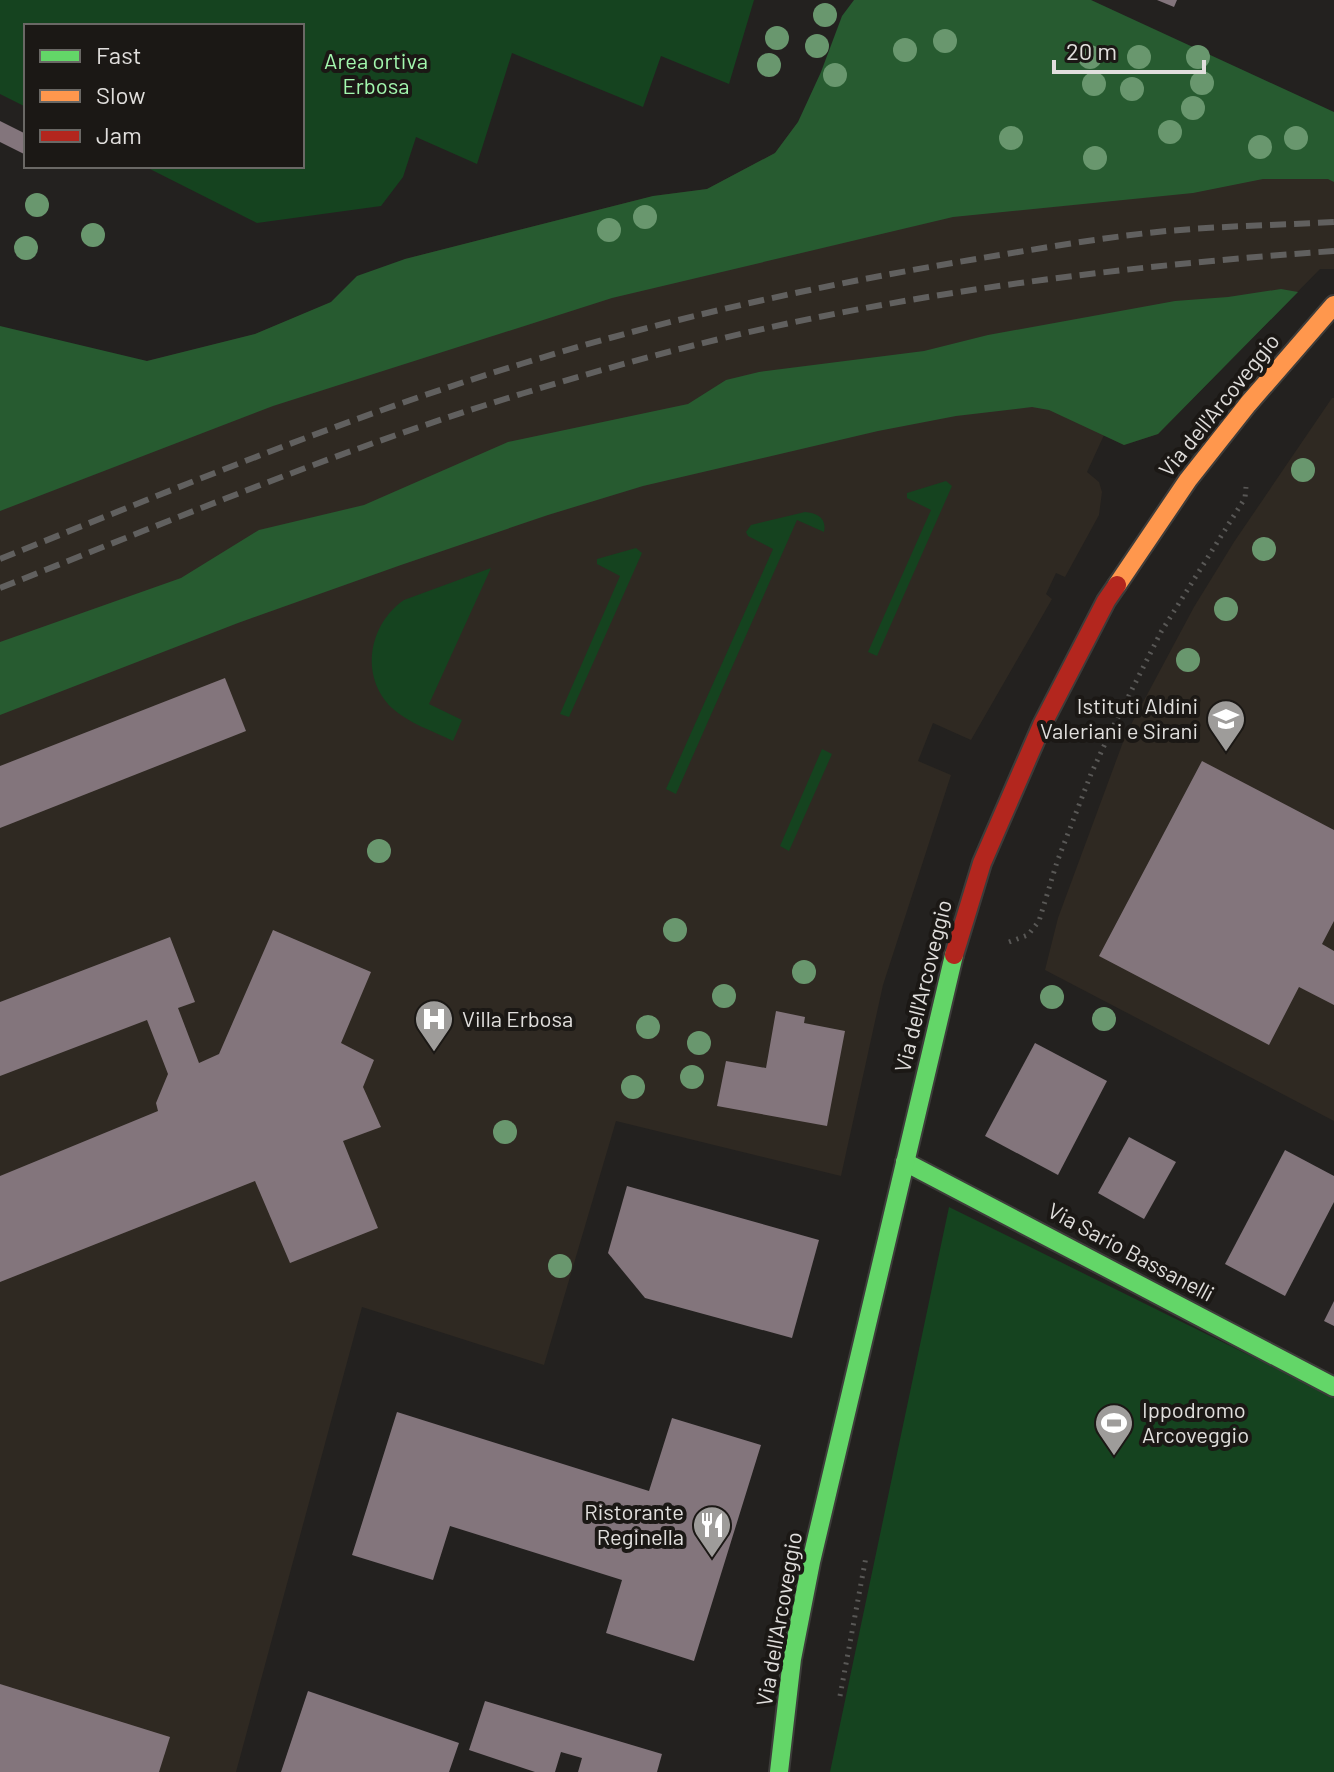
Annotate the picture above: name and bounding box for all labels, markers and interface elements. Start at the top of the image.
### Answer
legend [24,24,304,168]
scale bar [1054,24,1204,74]
text: 20 m [1066,36,1117,65]
text: Fast [96,40,141,69]
park label: Area ortiva Erbosa [324,47,428,98]
text: Slow [96,80,145,109]
text: Jam [96,120,142,149]
street label: Via dell'Arcoveggio [1152,327,1284,481]
place label: Istituti Aldini Valeriani e Sirani [1040,692,1198,743]
school or university icon: Istituti Aldini Valeriani e Sirani [1205,698,1247,753]
street label: Via dell'Arcoveggio [888,897,956,1075]
hospital icon: Villa Erbosa [413,998,455,1053]
place label: Villa Erbosa [462,1005,573,1031]
street label: Via Sario Bassanelli [1044,1196,1219,1306]
place label: Ippodromo Arcoveggio [1142,1396,1249,1447]
sports icon: Ippodromo Arcoveggio [1093,1402,1135,1457]
place label: Ristorante Reginella [584,1498,684,1549]
restaurant icon: Ristorante Reginella [691,1504,733,1559]
street label: Via dell'Arcoveggio [750,1530,806,1708]

